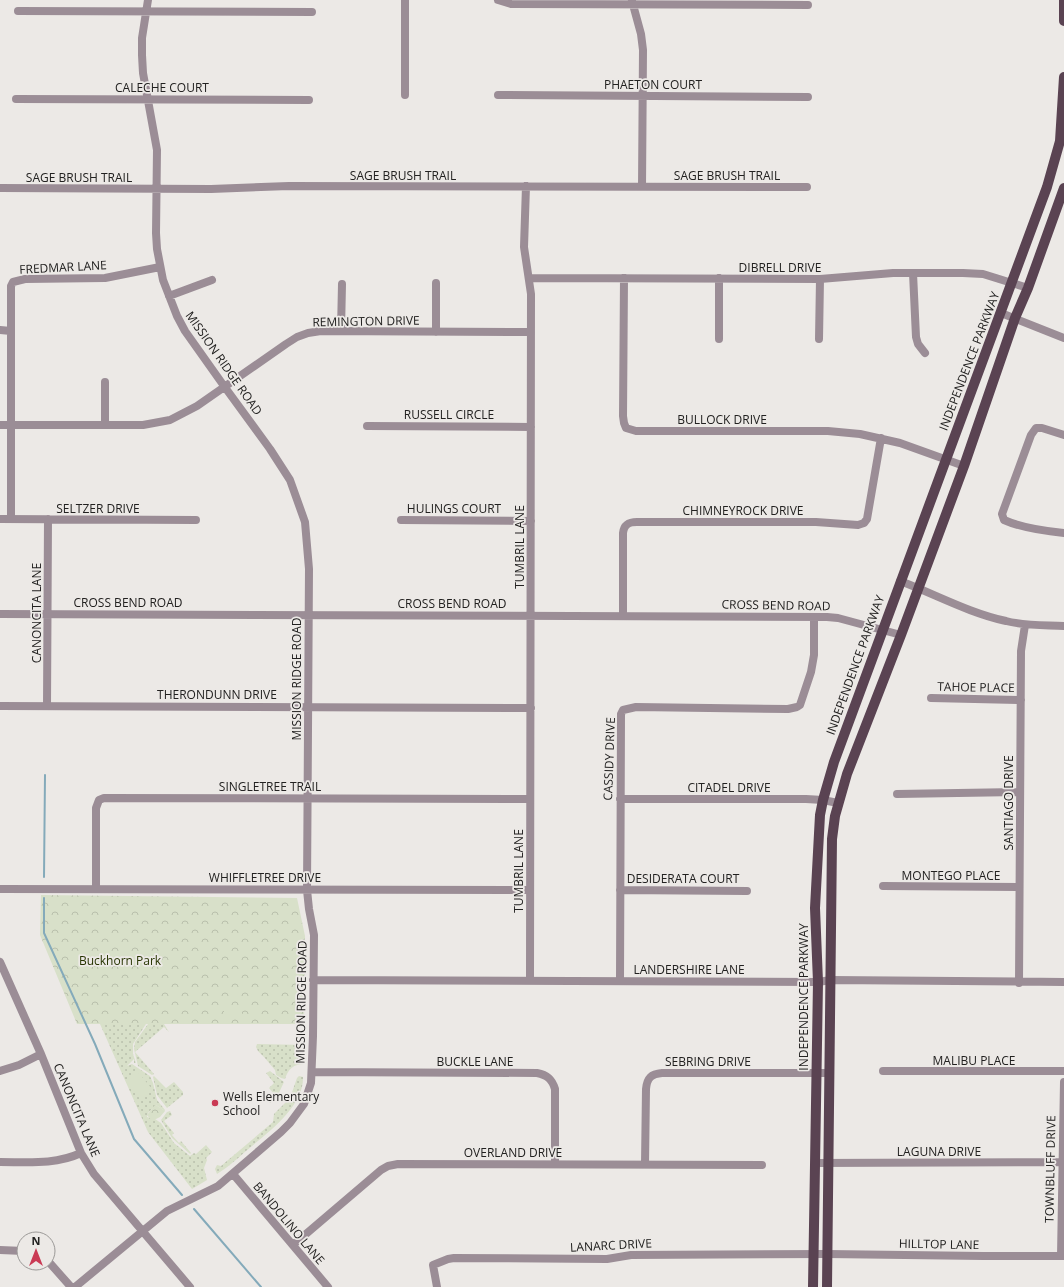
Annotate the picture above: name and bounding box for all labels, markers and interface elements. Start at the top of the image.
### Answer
street label: PHAETON COURT [604,76,702,93]
street label: CALECHE COURT [115,79,209,96]
street label: SAGE BRUSH TRAIL [350,167,456,184]
street label: SAGE BRUSH TRAIL [674,167,780,184]
street label: SAGE BRUSH TRAIL [26,169,132,186]
street label: FREDMAR LANE [19,256,107,278]
street label: DIBRELL DRIVE [739,259,821,276]
street label: INDEPENDENCE PARKWAY [935,289,1003,433]
street label: MISSION RIDGE ROAD [182,308,266,418]
street label: REMINGTON DRIVE [312,312,420,330]
street label: RUSSELL CIRCLE [404,406,494,423]
street label: BULLOCK DRIVE [677,411,767,428]
street label: SELTZER DRIVE [56,500,140,517]
street label: HULINGS COURT [407,500,502,517]
street label: CHIMNEYROCK DRIVE [682,502,804,519]
street label: TUMBRIL LANE [511,505,528,589]
street label: CANONCITA LANE [28,563,45,663]
street label: INDEPENDENCE PARKWAY [822,593,888,737]
street label: CROSS BEND ROAD [74,594,182,611]
street label: CROSS BEND ROAD [398,595,506,612]
street label: CROSS BEND ROAD [721,596,831,614]
street label: MISSION RIDGE ROAD [288,617,305,741]
street label: TAHOE PLACE [937,678,1015,696]
street label: THERONDUNN DRIVE [157,686,277,703]
street label: CASSIDY DRIVE [599,717,619,801]
street label: SANTIAGO DRIVE [1000,755,1017,851]
street label: SINGLETREE TRAIL [219,778,321,795]
street label: CITADEL DRIVE [687,779,771,796]
street label: TUMBRIL LANE [510,829,527,913]
street label: MONTEGO PLACE [902,867,1000,884]
street label: WHIFFLETREE DRIVE [209,869,321,886]
street label: DESIDERATA COURT [627,870,740,887]
street label: INDEPENDENCE PARKWAY [795,923,812,1071]
street label: MISSION RIDGE ROAD [291,940,311,1064]
park label: Buckhorn Park [79,952,162,969]
street label: LANDERSHIRE LANE [633,961,745,978]
street label: MALIBU PLACE [933,1052,1015,1069]
street label: BUCKLE LANE [436,1053,514,1070]
street label: SEBRING DRIVE [665,1053,751,1070]
street label: CANONCITA LANE [50,1060,104,1160]
place label: Wells Elementary School [223,1088,320,1119]
marker: Wells Elementary School [210,1098,220,1108]
street label: TOWNBLUFF DRIVE [1041,1115,1059,1223]
street label: LAGUNA DRIVE [897,1143,981,1160]
street label: OVERLAND DRIVE [464,1144,562,1161]
street label: BANDOLINO LANE [249,1178,329,1268]
north arrow [16,1231,56,1271]
text: N [32,1233,40,1248]
street label: LANARC DRIVE [570,1234,652,1256]
street label: HILLTOP LANE [899,1235,979,1253]

